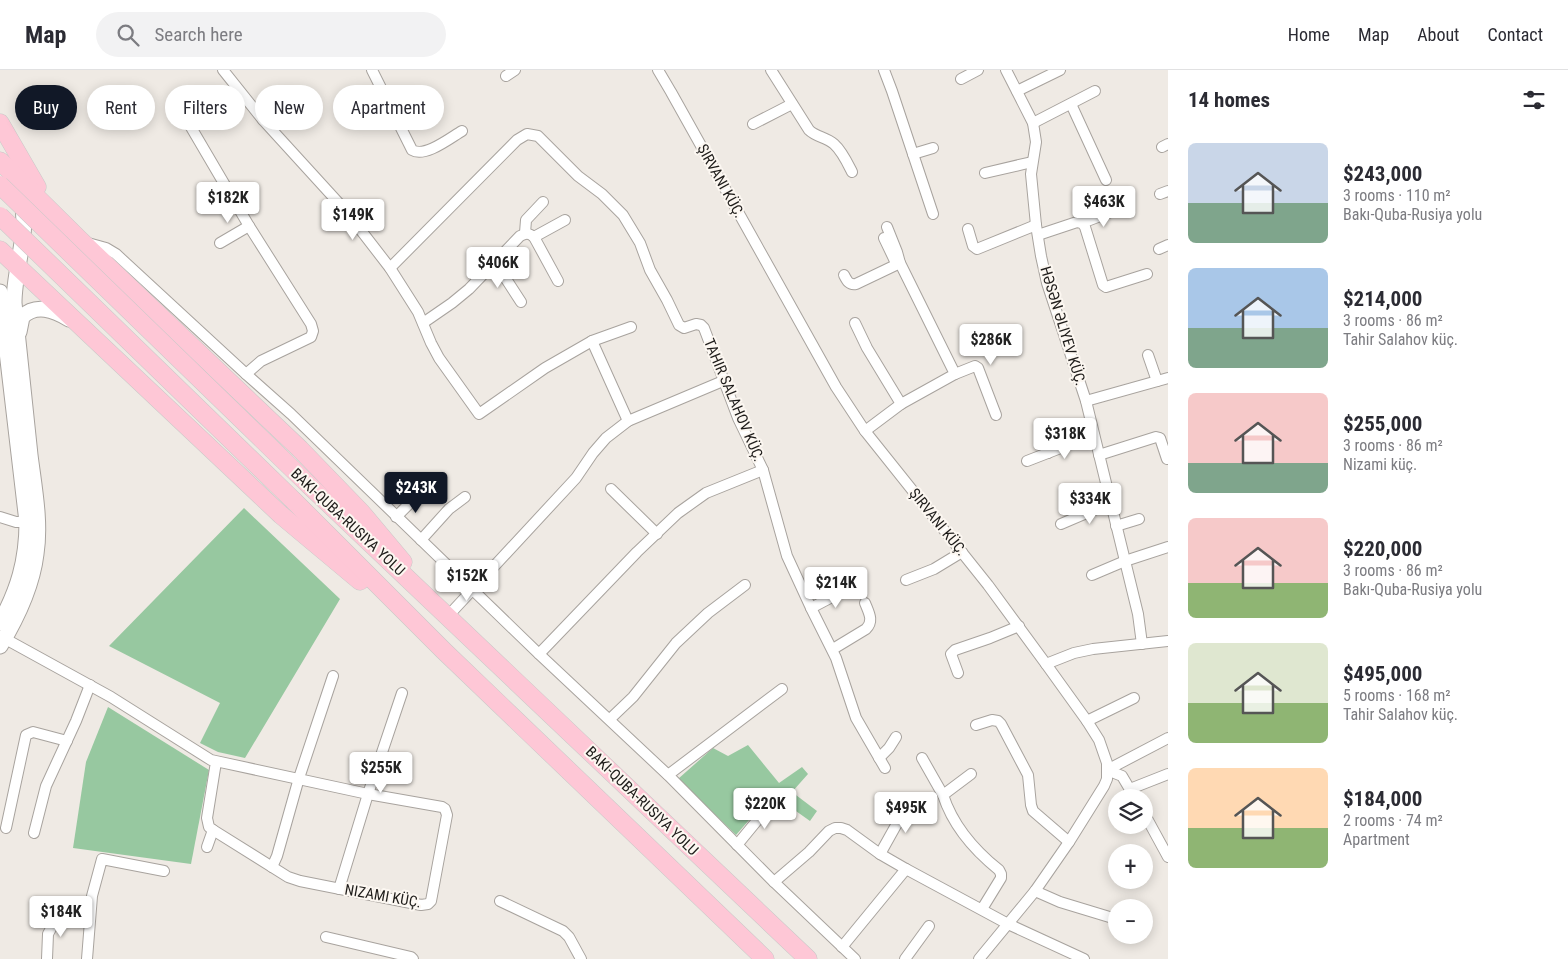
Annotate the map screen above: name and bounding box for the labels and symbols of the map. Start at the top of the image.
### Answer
street label: ŞIRVANI KÜÇ. [693,141,749,221]
pin: $182K [193,182,263,224]
pin: $463K [1069,186,1139,228]
pin: $149K [318,198,388,241]
pin: $406K [463,246,533,289]
street label: HƏSƏN ƏLIYEV KÜÇ. [1036,264,1090,388]
pin: $286K [956,324,1026,366]
street label: TAHIR SALAHOV KÜÇ. [700,336,768,464]
pin: $318K [1030,418,1100,460]
street label: BAKI-QUBA-RUSIYA YOLU [287,465,409,579]
pin: $243K [381,472,451,514]
pin: $334K [1055,482,1125,525]
street label: ŞIRVANI KÜÇ. [905,485,971,559]
pin: $152K [432,560,502,602]
pin: $214K [801,566,871,609]
street label: BAKI-QUBA-RUSIYA YOLU [582,743,702,859]
pin: $255K [346,752,416,794]
pin: $220K [730,788,800,830]
pin: $495K [871,792,941,834]
street label: NIZAMI KÜÇ. [343,880,423,912]
pin: $184K [26,896,96,938]

